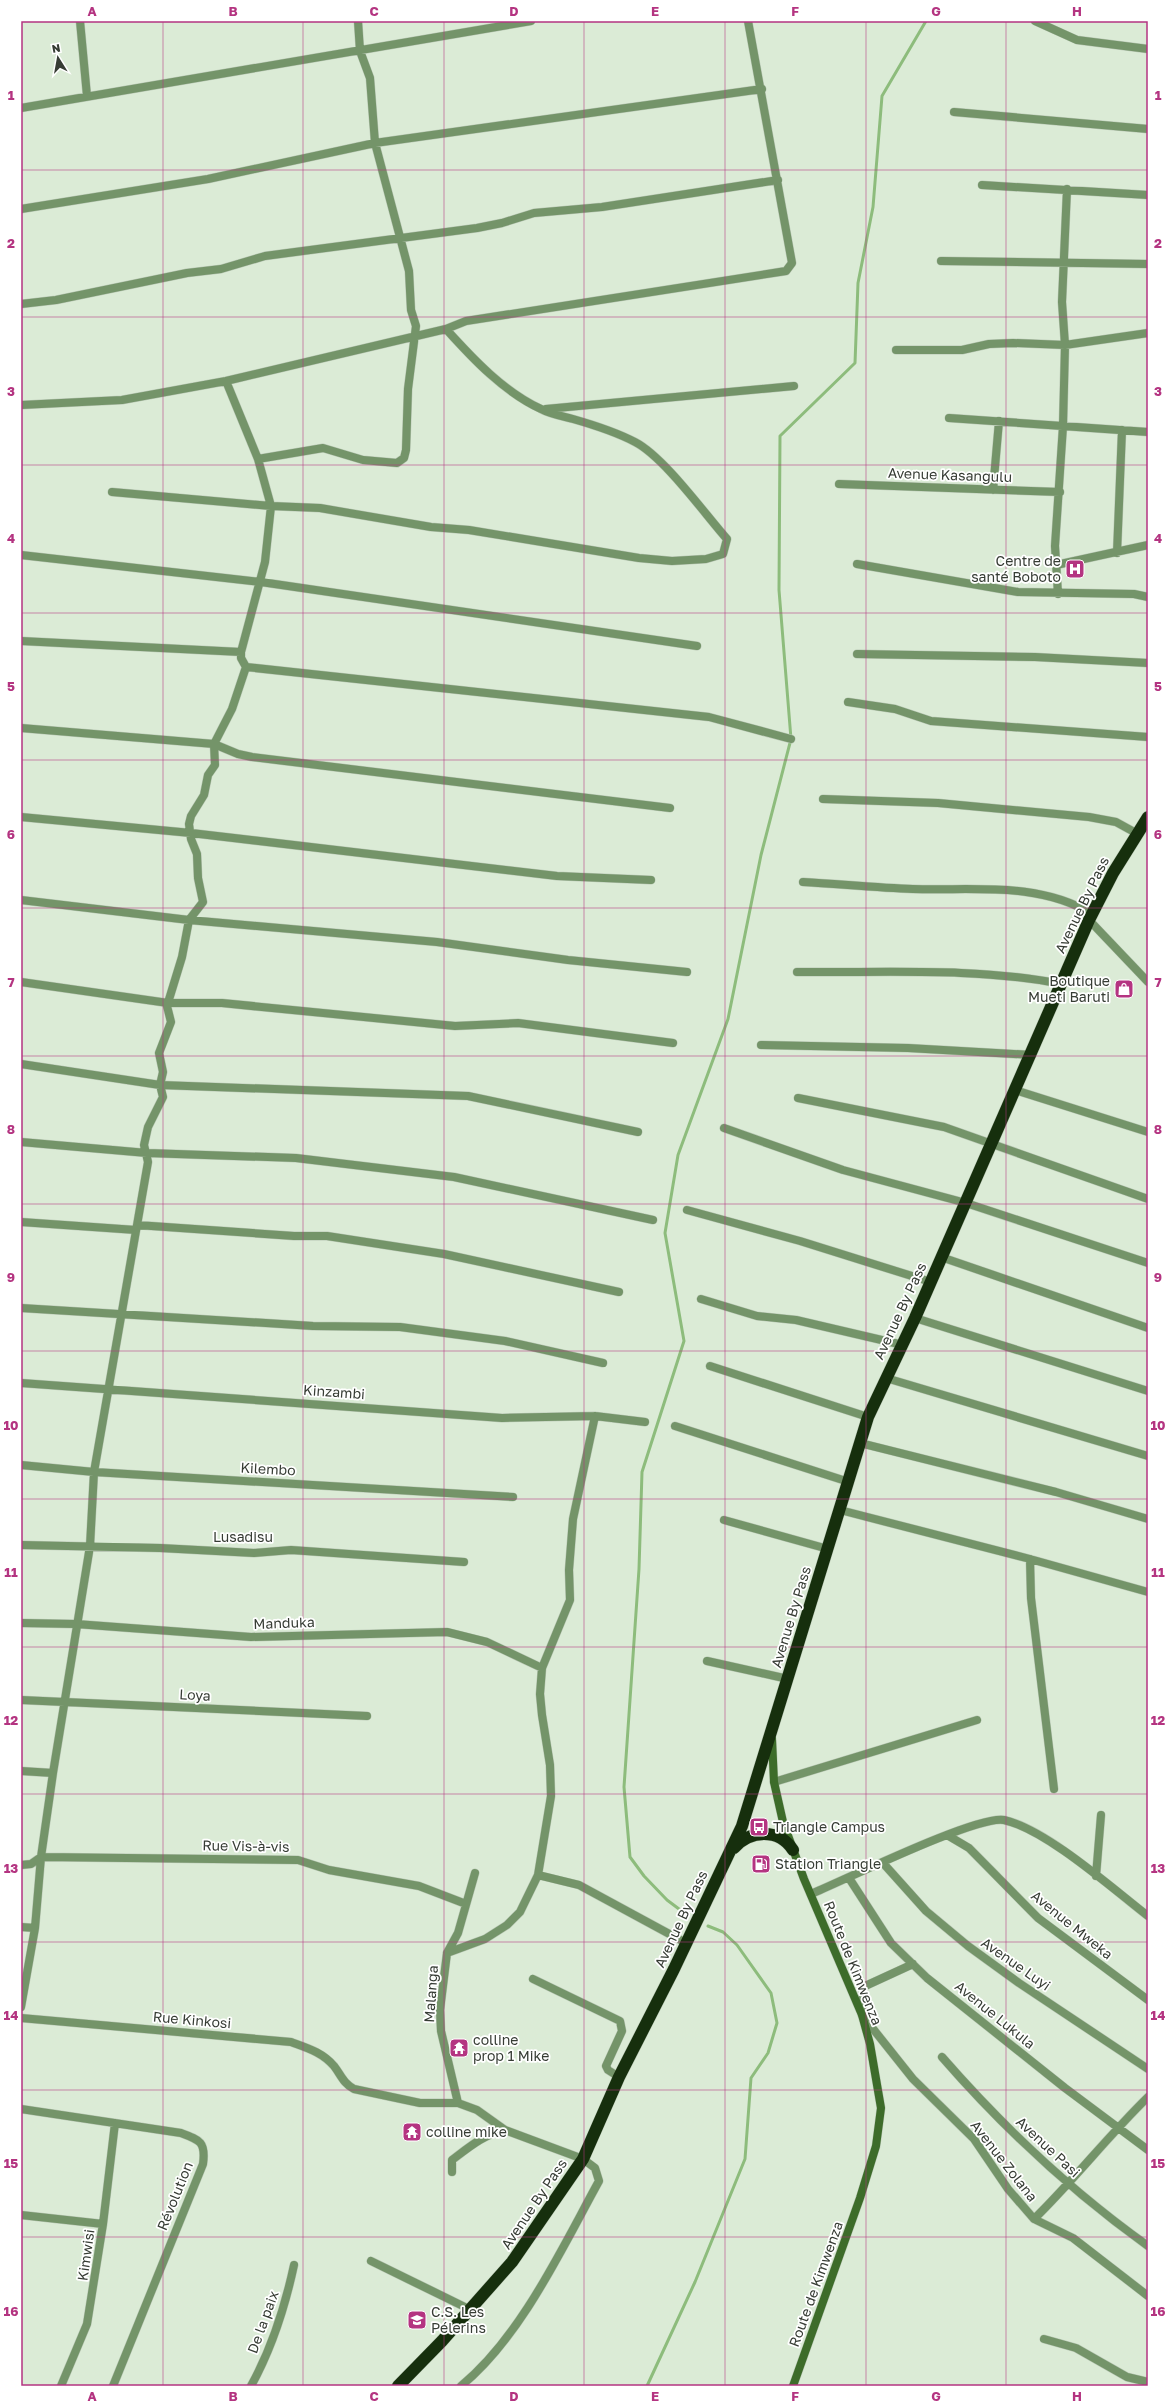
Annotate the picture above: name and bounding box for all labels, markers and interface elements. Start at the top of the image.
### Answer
text: A [87,3,97,19]
text: B [228,3,238,19]
text: C [369,3,379,19]
text: D [509,3,519,19]
text: E [651,3,659,19]
text: F [791,3,799,19]
text: G [931,3,941,19]
text: H [1072,3,1082,19]
north arrow [38,38,78,78]
text: N [51,41,61,55]
text: 1 [8,87,15,103]
text: 1 [1155,87,1162,103]
text: 2 [7,235,15,251]
text: 2 [1154,235,1162,251]
text: 3 [7,383,15,399]
text: 3 [1154,383,1162,399]
street label: Avenue Kasangulu [888,464,1012,485]
text: 4 [7,530,15,546]
text: 4 [1154,530,1162,546]
place label: Centre de santé Boboto [971,552,1061,585]
hospital icon: Centre de santé Boboto [1064,558,1086,580]
text: 5 [7,678,15,694]
text: 5 [1154,678,1162,694]
text: 6 [7,826,15,842]
text: 6 [1154,826,1162,842]
street label: Avenue By Pass [1051,854,1112,956]
place label: Boutique Mueti Baruti [1028,972,1110,1005]
text: 7 [7,974,15,990]
text: 7 [1154,974,1162,990]
shop icon: Boutique Mueti Baruti [1113,978,1135,1000]
text: 8 [7,1121,15,1137]
text: 8 [1154,1121,1162,1137]
street label: Avenue By Pass [870,1259,929,1362]
text: 9 [7,1269,15,1285]
text: 9 [1154,1269,1162,1285]
street label: Kinzambi [303,1381,365,1402]
text: 10 [3,1417,19,1433]
text: 10 [1150,1417,1166,1433]
street label: Kilembo [240,1459,296,1478]
street label: Lusadisu [213,1528,273,1545]
text: 11 [4,1564,18,1580]
street label: Avenue By Pass [767,1564,814,1670]
text: 11 [1151,1564,1165,1580]
street label: Manduka [253,1613,315,1632]
street label: Loya [179,1685,211,1704]
text: 12 [4,1712,18,1728]
text: 12 [1151,1712,1165,1728]
bus stop icon: Triangle Campus [748,1816,770,1838]
place label: Triangle Campus [773,1818,885,1835]
street label: Rue Vis-à-vis [202,1836,290,1855]
fuel station icon: Station Triangle [750,1853,772,1875]
place label: Station Triangle [775,1855,881,1872]
text: 13 [4,1860,18,1876]
text: 13 [1151,1860,1165,1876]
street label: Avenue By Pass [651,1867,710,1970]
street label: Avenue Mweka [1028,1887,1117,1963]
street label: Route de Kimwenza [821,1898,886,2027]
street label: Avenue Luyi [978,1933,1054,1994]
street label: Malanga [420,1965,441,2023]
street label: Avenue Lukula [952,1977,1039,2052]
text: 14 [4,2007,18,2023]
text: 14 [1151,2007,1165,2023]
street label: Rue Kinkosi [152,2008,232,2031]
place label: colline prop 1 Mike [473,2031,549,2064]
temple icon: colline prop 1 Mike [448,2037,470,2059]
street label: Avenue Pasi [1013,2113,1084,2180]
street label: Avenue Zolana [967,2117,1041,2205]
temple icon: colline mike [401,2121,423,2143]
place label: colline mike [426,2123,507,2140]
text: 15 [4,2155,18,2171]
street label: Avenue By Pass [497,2155,570,2252]
text: 15 [1151,2155,1165,2171]
street label: Révolution [153,2159,196,2233]
street label: Route de Kimwenza [785,2219,846,2349]
street label: Kimwisi [73,2228,98,2282]
street label: De la paix [243,2288,282,2355]
text: 16 [4,2303,18,2319]
place label: C.S. Les Pélerins [431,2303,486,2336]
text: 16 [1151,2303,1165,2319]
school or university icon: C.S. Les Pélerins [406,2309,428,2331]
text: A [87,2388,97,2404]
text: B [228,2388,238,2404]
text: C [369,2388,379,2404]
text: D [509,2388,519,2404]
text: E [651,2388,659,2404]
text: F [791,2388,799,2404]
text: G [931,2388,941,2404]
text: H [1072,2388,1082,2404]

